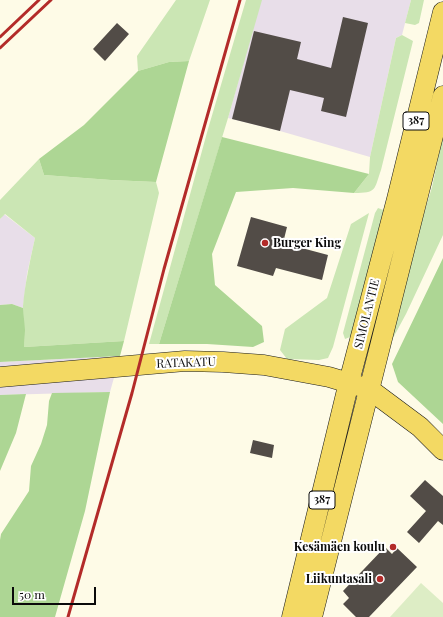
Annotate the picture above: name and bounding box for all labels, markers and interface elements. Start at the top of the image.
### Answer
road number: 387 [403,112,429,130]
place label: Burger King [273,236,341,250]
marker: Burger King [260,238,270,248]
street label: SIMOLANTIE [351,278,383,350]
street label: RATAKATU [156,355,216,371]
road number: 387 [309,491,335,509]
place label: Kesämäen koulu [294,540,385,554]
marker: Kesämäen koulu [388,542,398,552]
place label: Liikuntasali [306,572,372,586]
marker: Liikuntasali [375,574,385,584]
scale bar [14,579,98,605]
text: 50 m [19,586,45,602]

